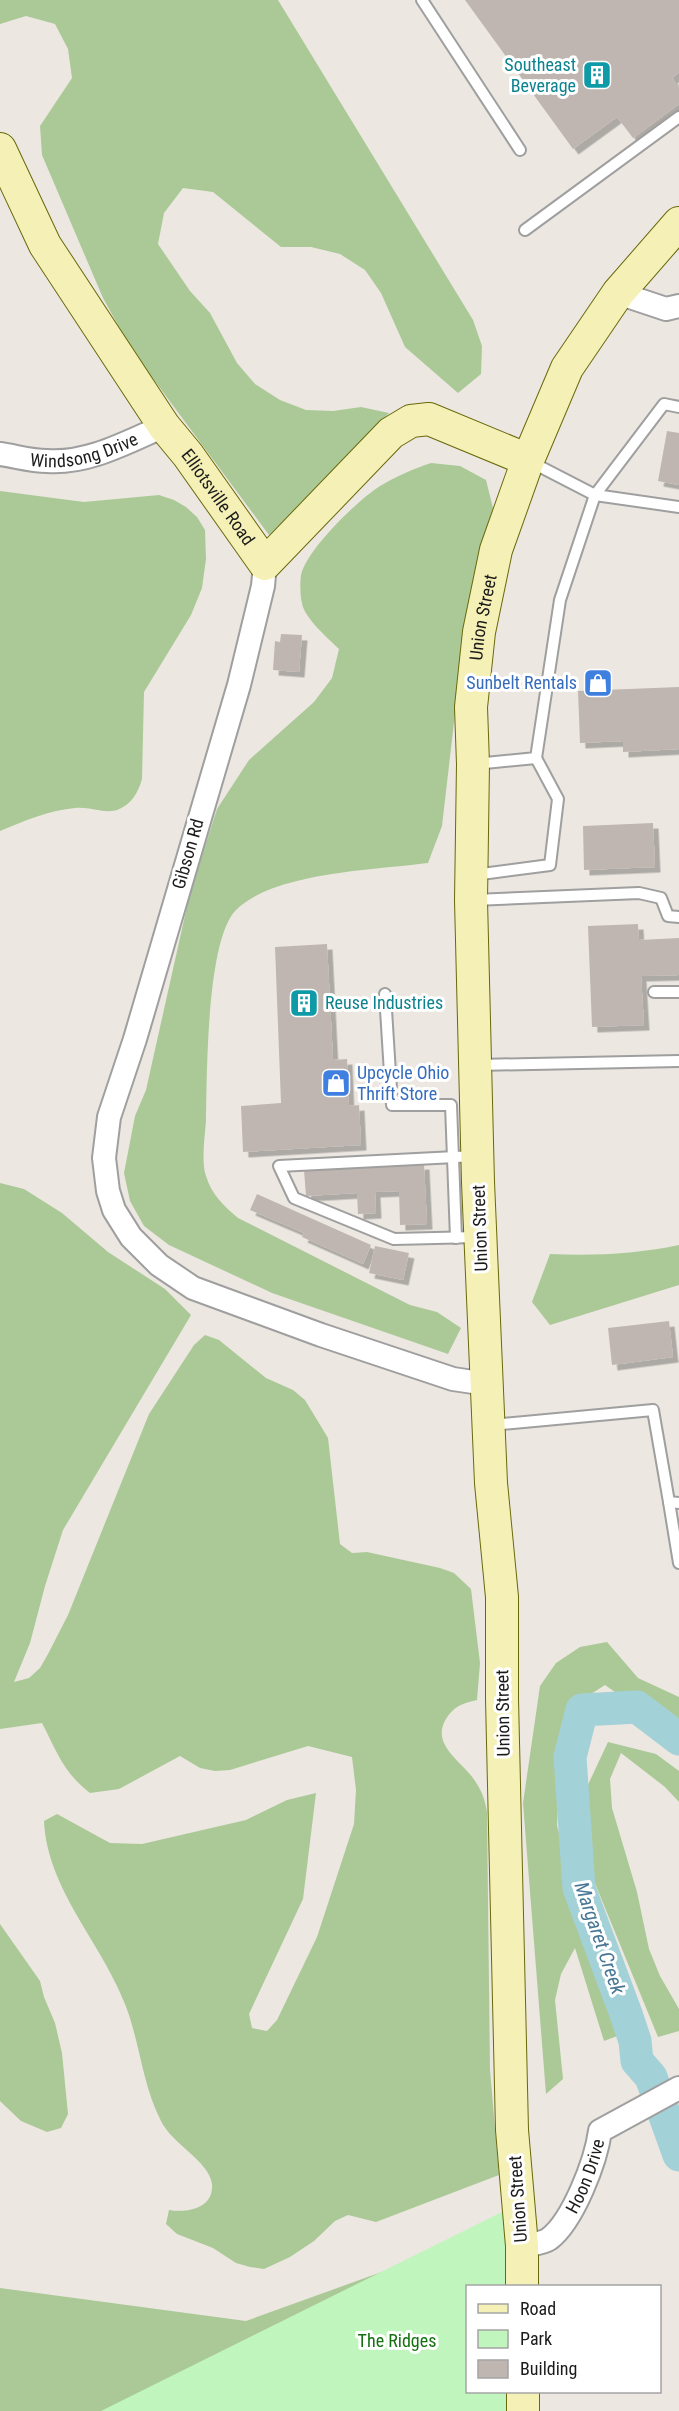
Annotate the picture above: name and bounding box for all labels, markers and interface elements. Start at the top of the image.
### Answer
place label: Southeast Beverage [504,54,576,96]
building icon: Southeast Beverage [581,59,613,91]
street label: Windsong Drive [29,428,141,471]
street label: Elliotsville Road [177,444,259,549]
street label: Union Street [465,572,501,661]
shop icon: Sunbelt Rentals [582,667,614,699]
place label: Sunbelt Rentals [466,672,577,693]
street label: Gibson Rd [167,816,208,891]
building icon: Reuse Industries [288,987,320,1019]
place label: Reuse Industries [325,992,443,1013]
place label: Upcycle Ohio Thrift Store [357,1062,449,1104]
shop icon: Upcycle Ohio Thrift Store [320,1067,352,1099]
street label: Union Street [467,1184,492,1272]
street label: Union Street [491,1669,514,1757]
water label: Margaret Creek [570,1879,631,1999]
street label: Hoon Drive [561,2137,608,2217]
street label: Union Street [504,2155,531,2243]
legend [466,2285,661,2393]
text: Road [520,2298,556,2319]
text: Park [520,2328,552,2349]
park label: The Ridges [358,2330,436,2351]
text: Building [520,2358,577,2379]

